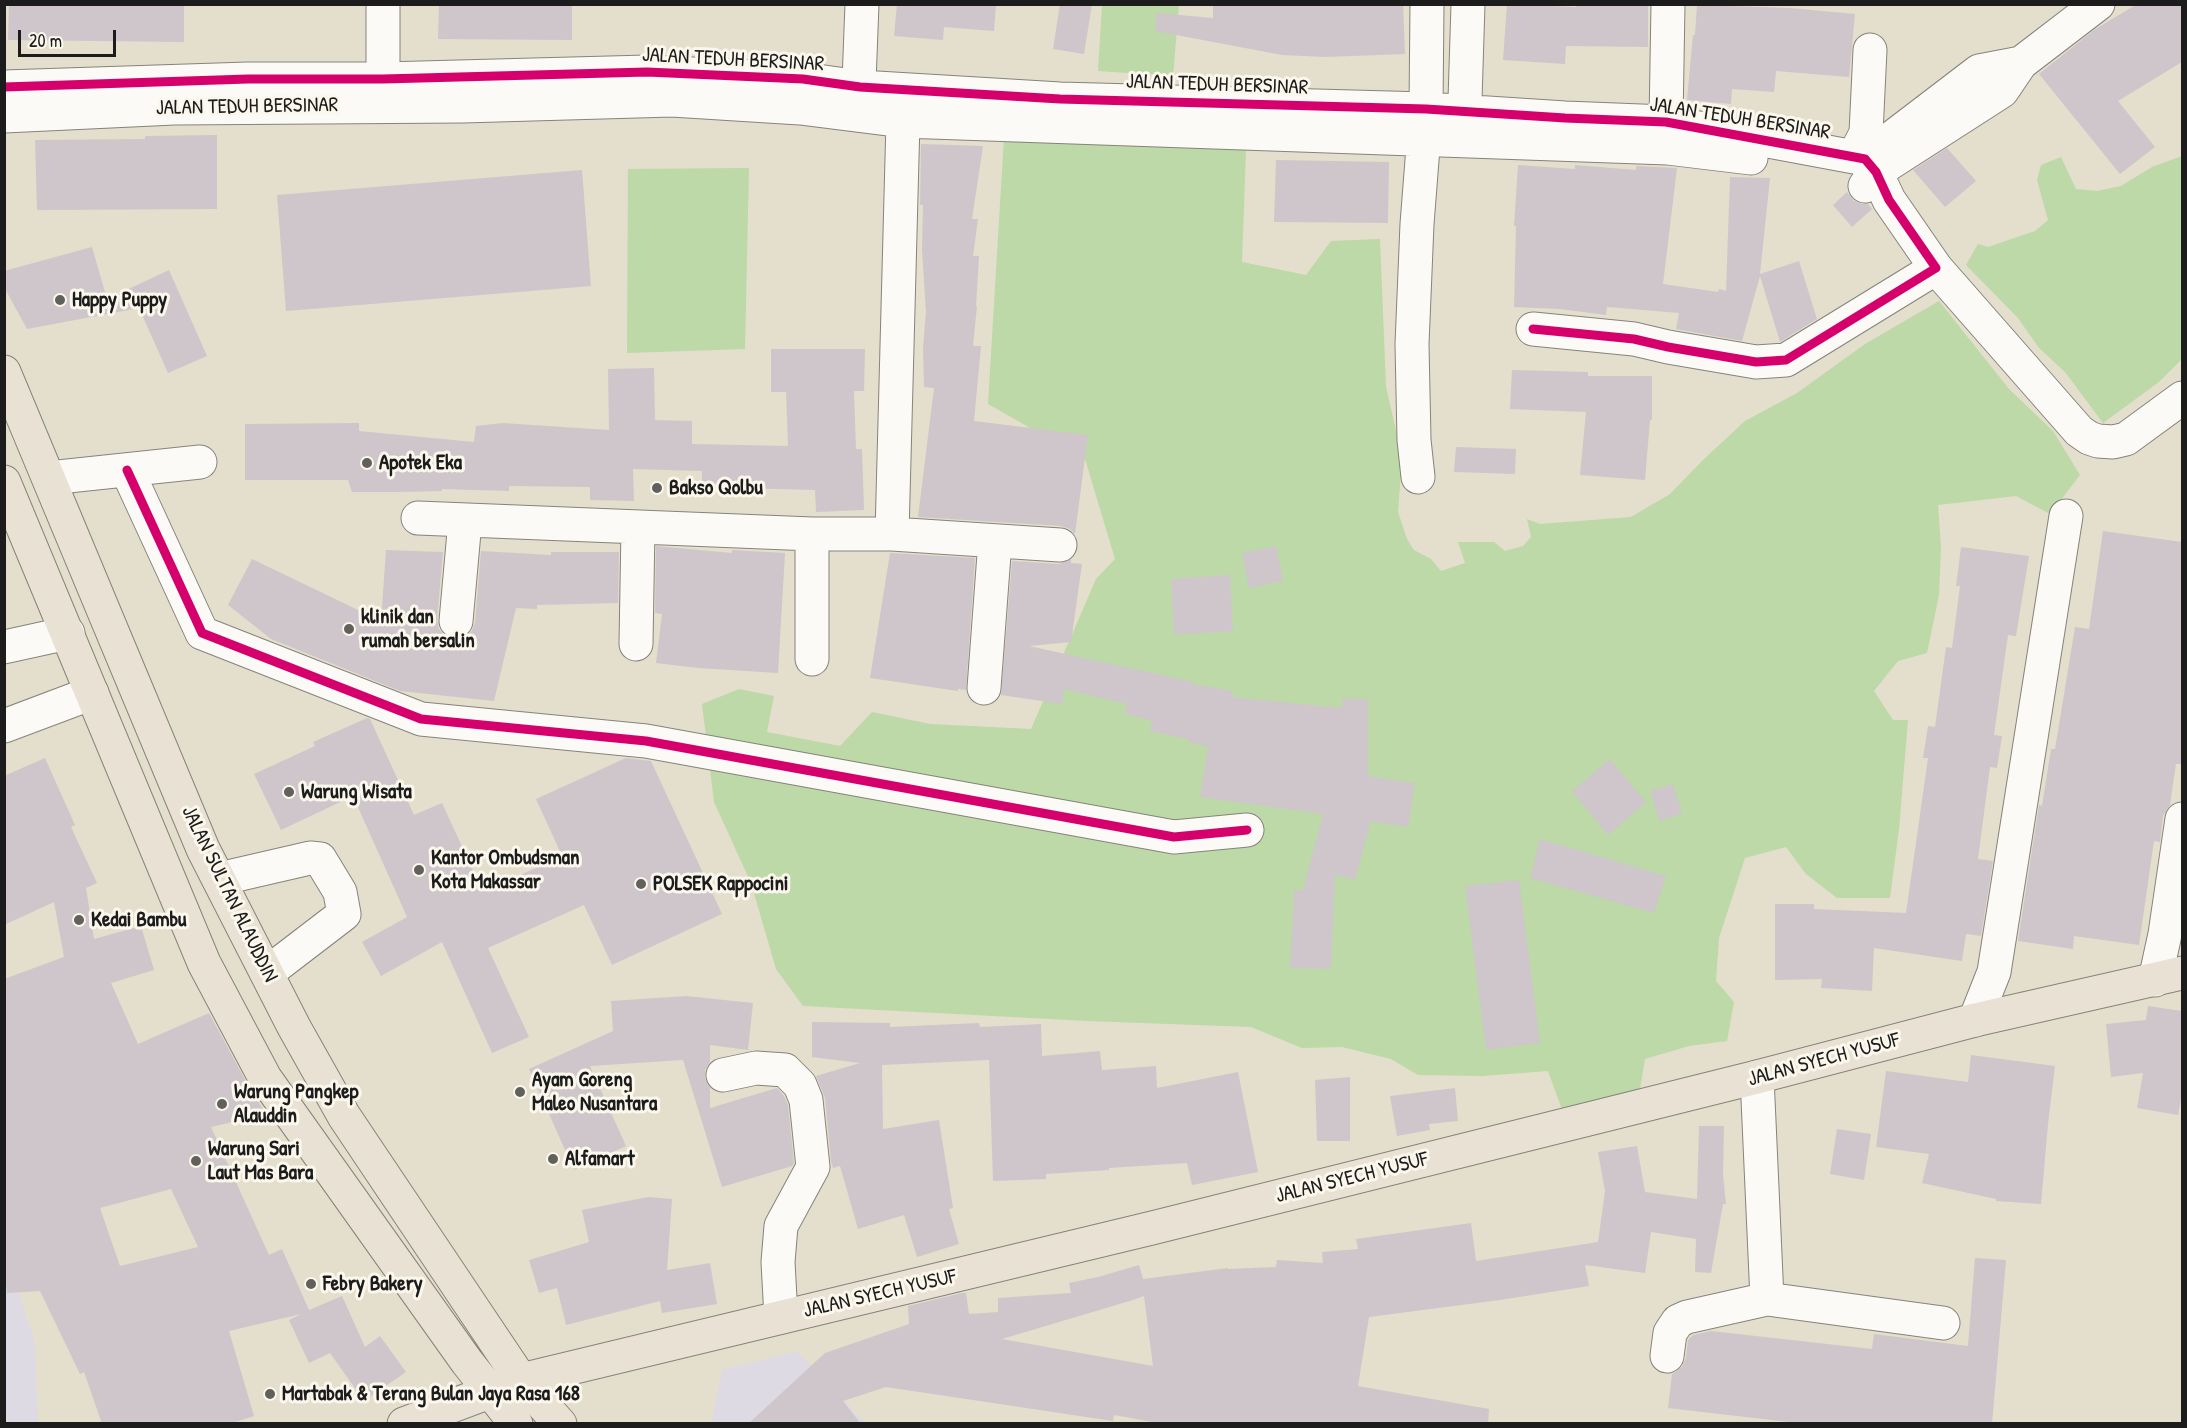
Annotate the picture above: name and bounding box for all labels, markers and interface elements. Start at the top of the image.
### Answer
scale bar [21,18,118,56]
text: 20 m [29,28,62,53]
street label: JALAN TEDUH BERSINAR [641,43,825,77]
street label: JALAN TEDUH BERSINAR [1125,69,1309,101]
street label: JALAN TEDUH BERSINAR [1648,92,1832,146]
street label: JALAN TEDUH BERSINAR [156,93,338,121]
place label: Happy Puppy [72,287,167,313]
marker: Happy Puppy [53,293,67,307]
place label: Apotek Eka [379,450,462,476]
marker: Apotek Eka [360,456,374,470]
place label: Bakso Qolbu [669,475,763,501]
marker: Bakso Qolbu [650,481,664,495]
place label: klinik dan rumah bersalin [361,604,475,654]
marker: klinik dan rumah bersalin [342,622,356,636]
place label: Warung Wisata [301,779,412,805]
marker: Warung Wisata [282,785,296,799]
street label: JALAN SULTAN ALAUDDIN [175,802,283,986]
place label: Kantor Ombudsman Kota Makassar [431,845,580,895]
marker: Kantor Ombudsman Kota Makassar [412,863,426,877]
place label: POLSEK Rappocini [653,871,789,897]
marker: POLSEK Rappocini [634,877,648,891]
place label: Kedai Bambu [91,907,187,933]
marker: Kedai Bambu [72,913,86,927]
street label: JALAN SYECH YUSUF [1745,1028,1903,1092]
place label: Ayam Goreng Maleo Nusantara [532,1067,657,1117]
place label: Warung Pangkep Alauddin [234,1079,359,1129]
marker: Ayam Goreng Maleo Nusantara [513,1085,527,1099]
marker: Warung Pangkep Alauddin [215,1097,229,1111]
place label: Warung Sari Laut Mas Bara [208,1136,313,1186]
place label: Alfamart [565,1146,634,1172]
street label: JALAN SYECH YUSUF [1273,1147,1431,1209]
marker: Alfamart [546,1152,560,1166]
marker: Warung Sari Laut Mas Bara [189,1154,203,1168]
street label: JALAN SYECH YUSUF [801,1264,959,1324]
place label: Febry Bakery [323,1271,423,1297]
marker: Febry Bakery [304,1277,318,1291]
place label: Martabak & Terang Bulan Jaya Rasa 168 [282,1381,580,1407]
marker: Martabak & Terang Bulan Jaya Rasa 168 [263,1387,277,1401]

